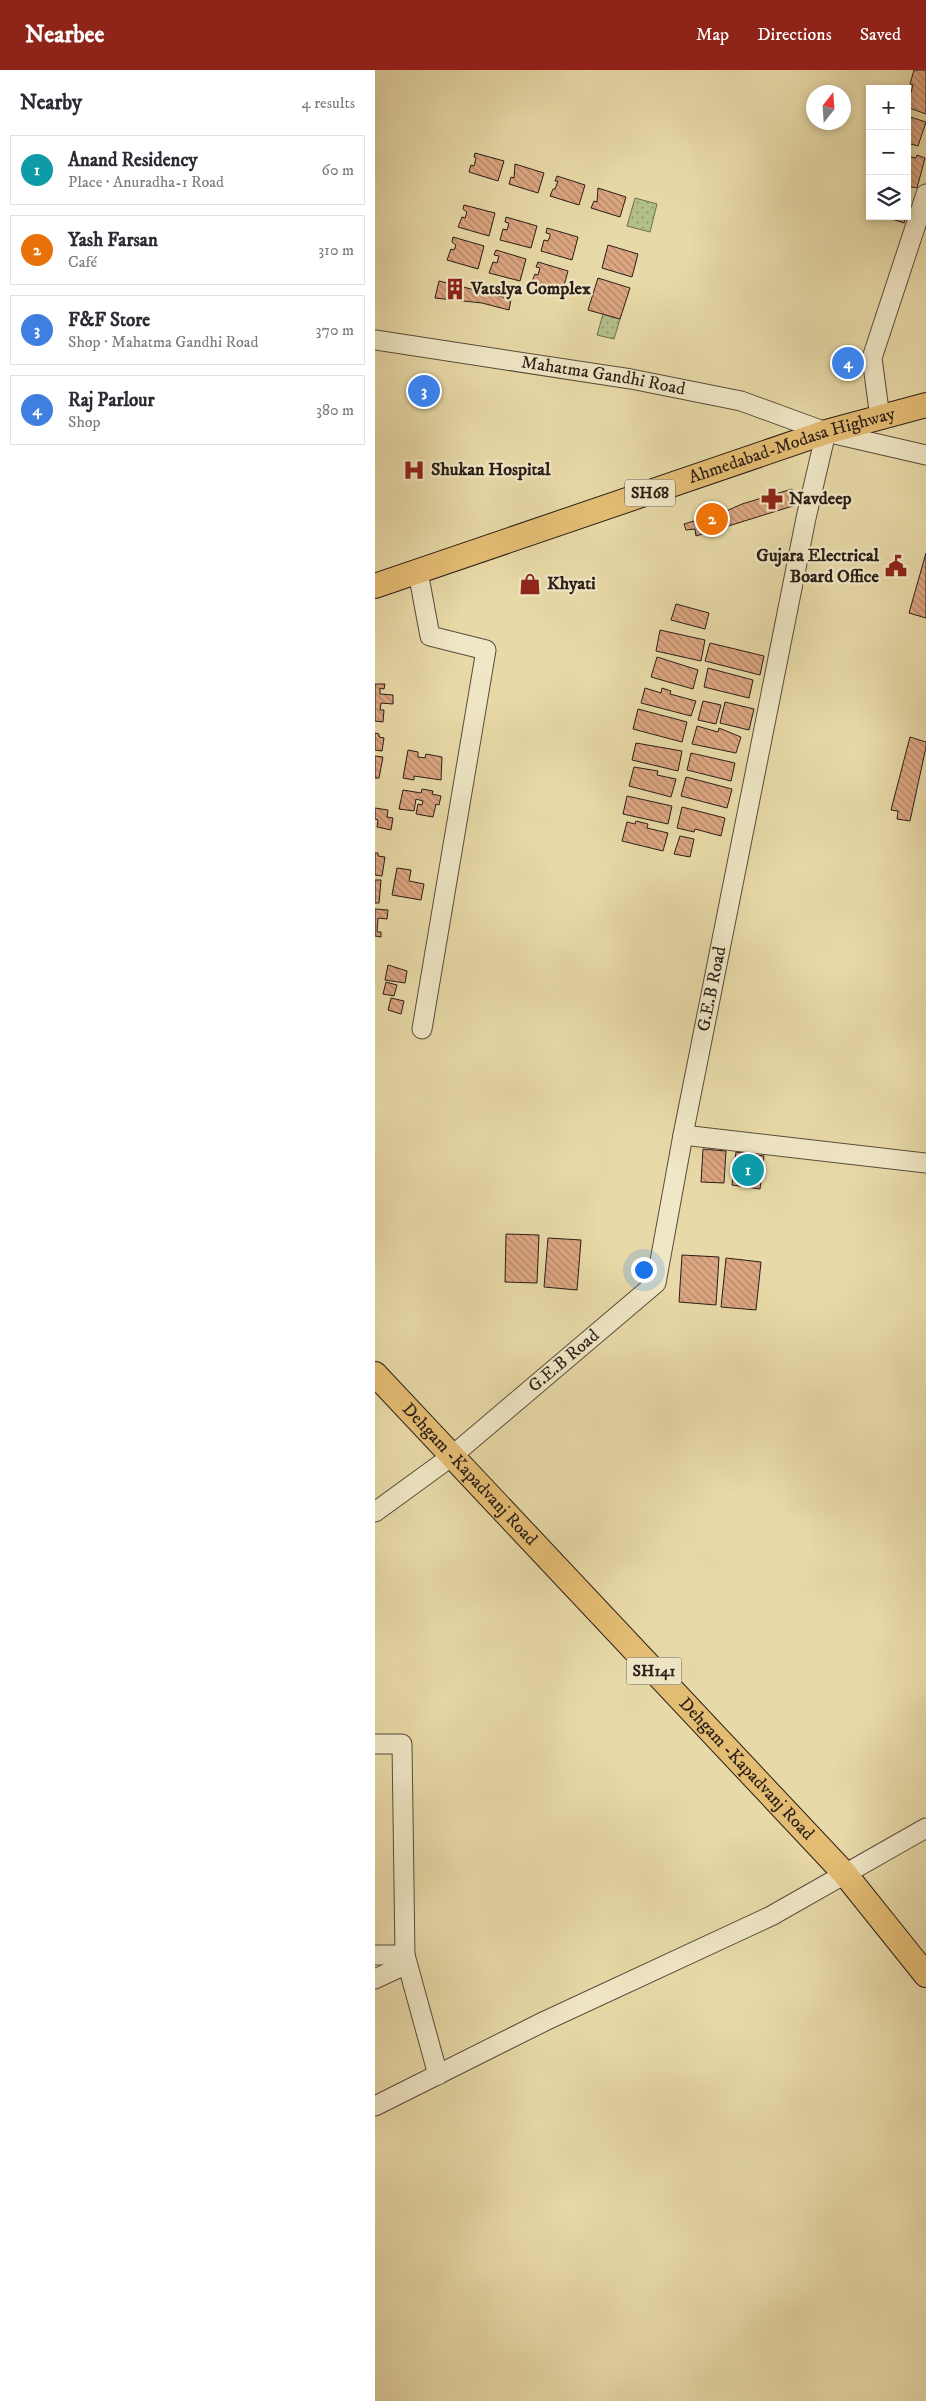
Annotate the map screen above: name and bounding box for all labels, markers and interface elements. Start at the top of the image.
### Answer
text: Nearbee [25,20,104,50]
text: Map [696,24,729,46]
text: Directions [757,24,832,46]
text: Saved [860,24,901,46]
north arrow [806,85,851,130]
map controls [866,85,911,220]
button: + [866,85,911,130]
text: Nearby [20,90,82,116]
text: 4 results [302,93,355,113]
button: − [866,130,911,175]
text: Anand Residency [68,149,198,172]
text: 1 [34,160,40,180]
text: 60 m [322,160,354,180]
text: Place · Anuradha-1 Road [68,172,224,192]
button: layers [866,175,911,220]
text: Yash Farsan [68,229,158,252]
text: 2 [33,240,41,260]
text: 310 m [318,240,354,260]
text: Café [68,252,97,272]
building icon: Vatslya Complex [442,276,468,302]
place label: Vatslya Complex [470,278,591,300]
text: F&F Store [68,309,150,332]
text: 3 [34,320,40,340]
text: 370 m [316,320,354,340]
text: Shop · Mahatma Gandhi Road [68,332,259,352]
pin: 4 [832,344,864,382]
street label: Mahatma Gandhi Road [520,351,687,401]
pin: 3 [408,372,440,410]
text: Raj Parlour [68,389,155,412]
text: 4 [32,400,42,420]
text: 380 m [316,400,354,420]
street label: Ahmedabad-Modasa Highway [686,403,898,489]
text: Shop [68,412,101,432]
hospital icon: Shukan Hospital [401,457,427,483]
place label: Shukan Hospital [431,459,551,481]
road number: SH68 [625,479,675,506]
pharmacy icon: Navdeep [759,486,785,512]
place label: Navdeep [789,488,852,510]
pin: 2 [696,500,728,538]
place label: Gujara Electrical Board Office [756,545,880,588]
public building icon: Gujara Electrical Board Office [883,553,909,579]
shop icon: Khyati [517,571,543,597]
place label: Khyati [547,573,596,595]
street label: G.E.B Road [693,945,731,1033]
pin: 1 [732,1151,764,1189]
your location [631,1257,657,1283]
street label: G.E.B Road [524,1325,604,1397]
street label: Dehgam -Kapadvanj Road [397,1399,542,1551]
road number: SH141 [627,1658,681,1684]
street label: Dehgam -Kapadvanj Road [674,1693,819,1845]

